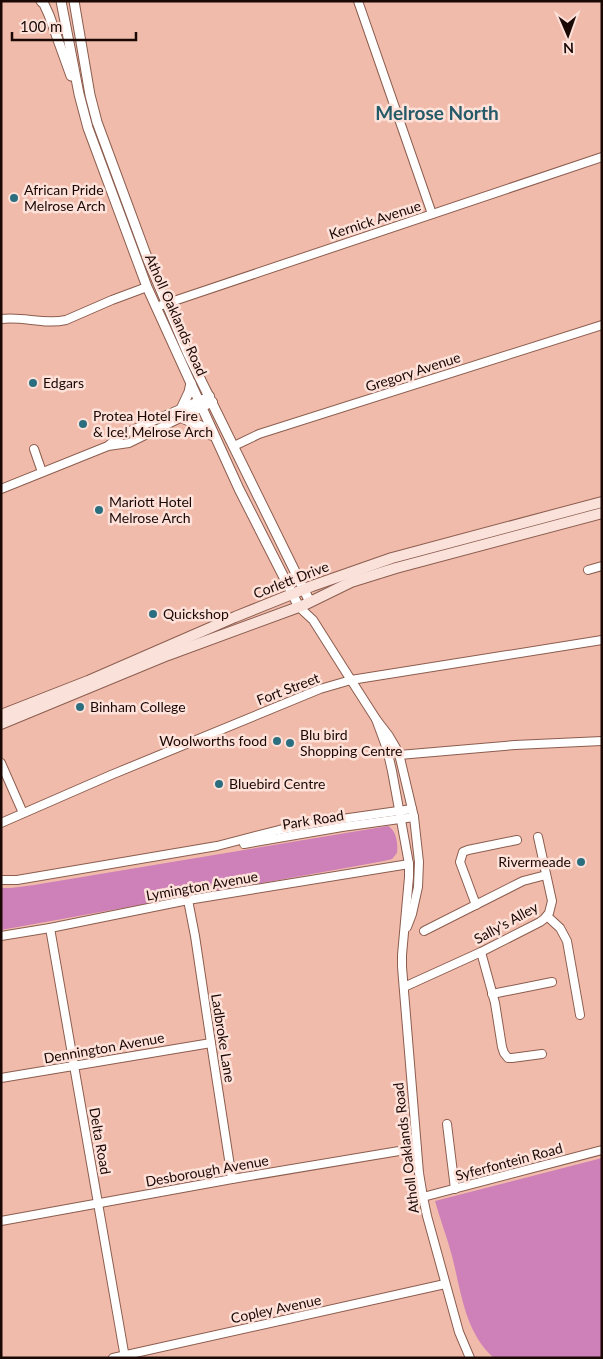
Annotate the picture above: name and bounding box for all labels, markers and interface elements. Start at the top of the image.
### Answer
scale bar [12,10,136,42]
north arrow [543,10,593,60]
text: 100 m [20,17,62,35]
text: N [563,40,574,57]
district label: Melrose North [375,101,499,124]
place label: African Pride Melrose Arch [24,181,106,214]
marker: African Pride Melrose Arch [8,192,20,204]
street label: Kernick Avenue [327,197,423,242]
street label: Atholl Oaklands Road [142,251,211,378]
street label: Gregory Avenue [363,348,462,395]
place label: Edgars [43,374,84,391]
marker: Edgars [27,377,39,389]
place label: Protea Hotel Fire & Ice! Melrose Arch [93,407,213,440]
marker: Protea Hotel Fire & Ice! Melrose Arch [77,418,89,430]
place label: Mariott Hotel Melrose Arch [109,493,192,526]
marker: Mariott Hotel Melrose Arch [93,504,105,516]
street label: Corlett Drive [251,557,331,602]
place label: Quickshop [163,605,229,622]
marker: Quickshop [147,608,159,620]
street label: Fort Street [254,669,322,708]
place label: Binham College [90,698,186,715]
marker: Binham College [74,701,86,713]
place label: Blu bird Shopping Centre [300,726,403,759]
place label: Woolworths food [159,732,267,749]
marker: Woolworths food [271,735,283,747]
marker: Blu bird Shopping Centre [284,737,296,749]
place label: Bluebird Centre [229,775,325,792]
marker: Bluebird Centre [213,778,225,790]
street label: Park Road [281,806,345,833]
place label: Rivermeade [498,853,571,870]
marker: Rivermeade [575,856,587,868]
street label: Lymington Avenue [145,867,259,904]
street label: Sally's Alley [471,898,541,947]
street label: Ladbroke Lane [208,992,239,1084]
street label: Dennington Avenue [42,1029,166,1066]
street label: Atholl Oaklands Road [389,1082,422,1214]
street label: Delta Road [86,1106,115,1176]
street label: Syferfontein Road [453,1139,564,1184]
street label: Desborough Avenue [144,1151,270,1190]
street label: Copley Avenue [229,1291,323,1326]

